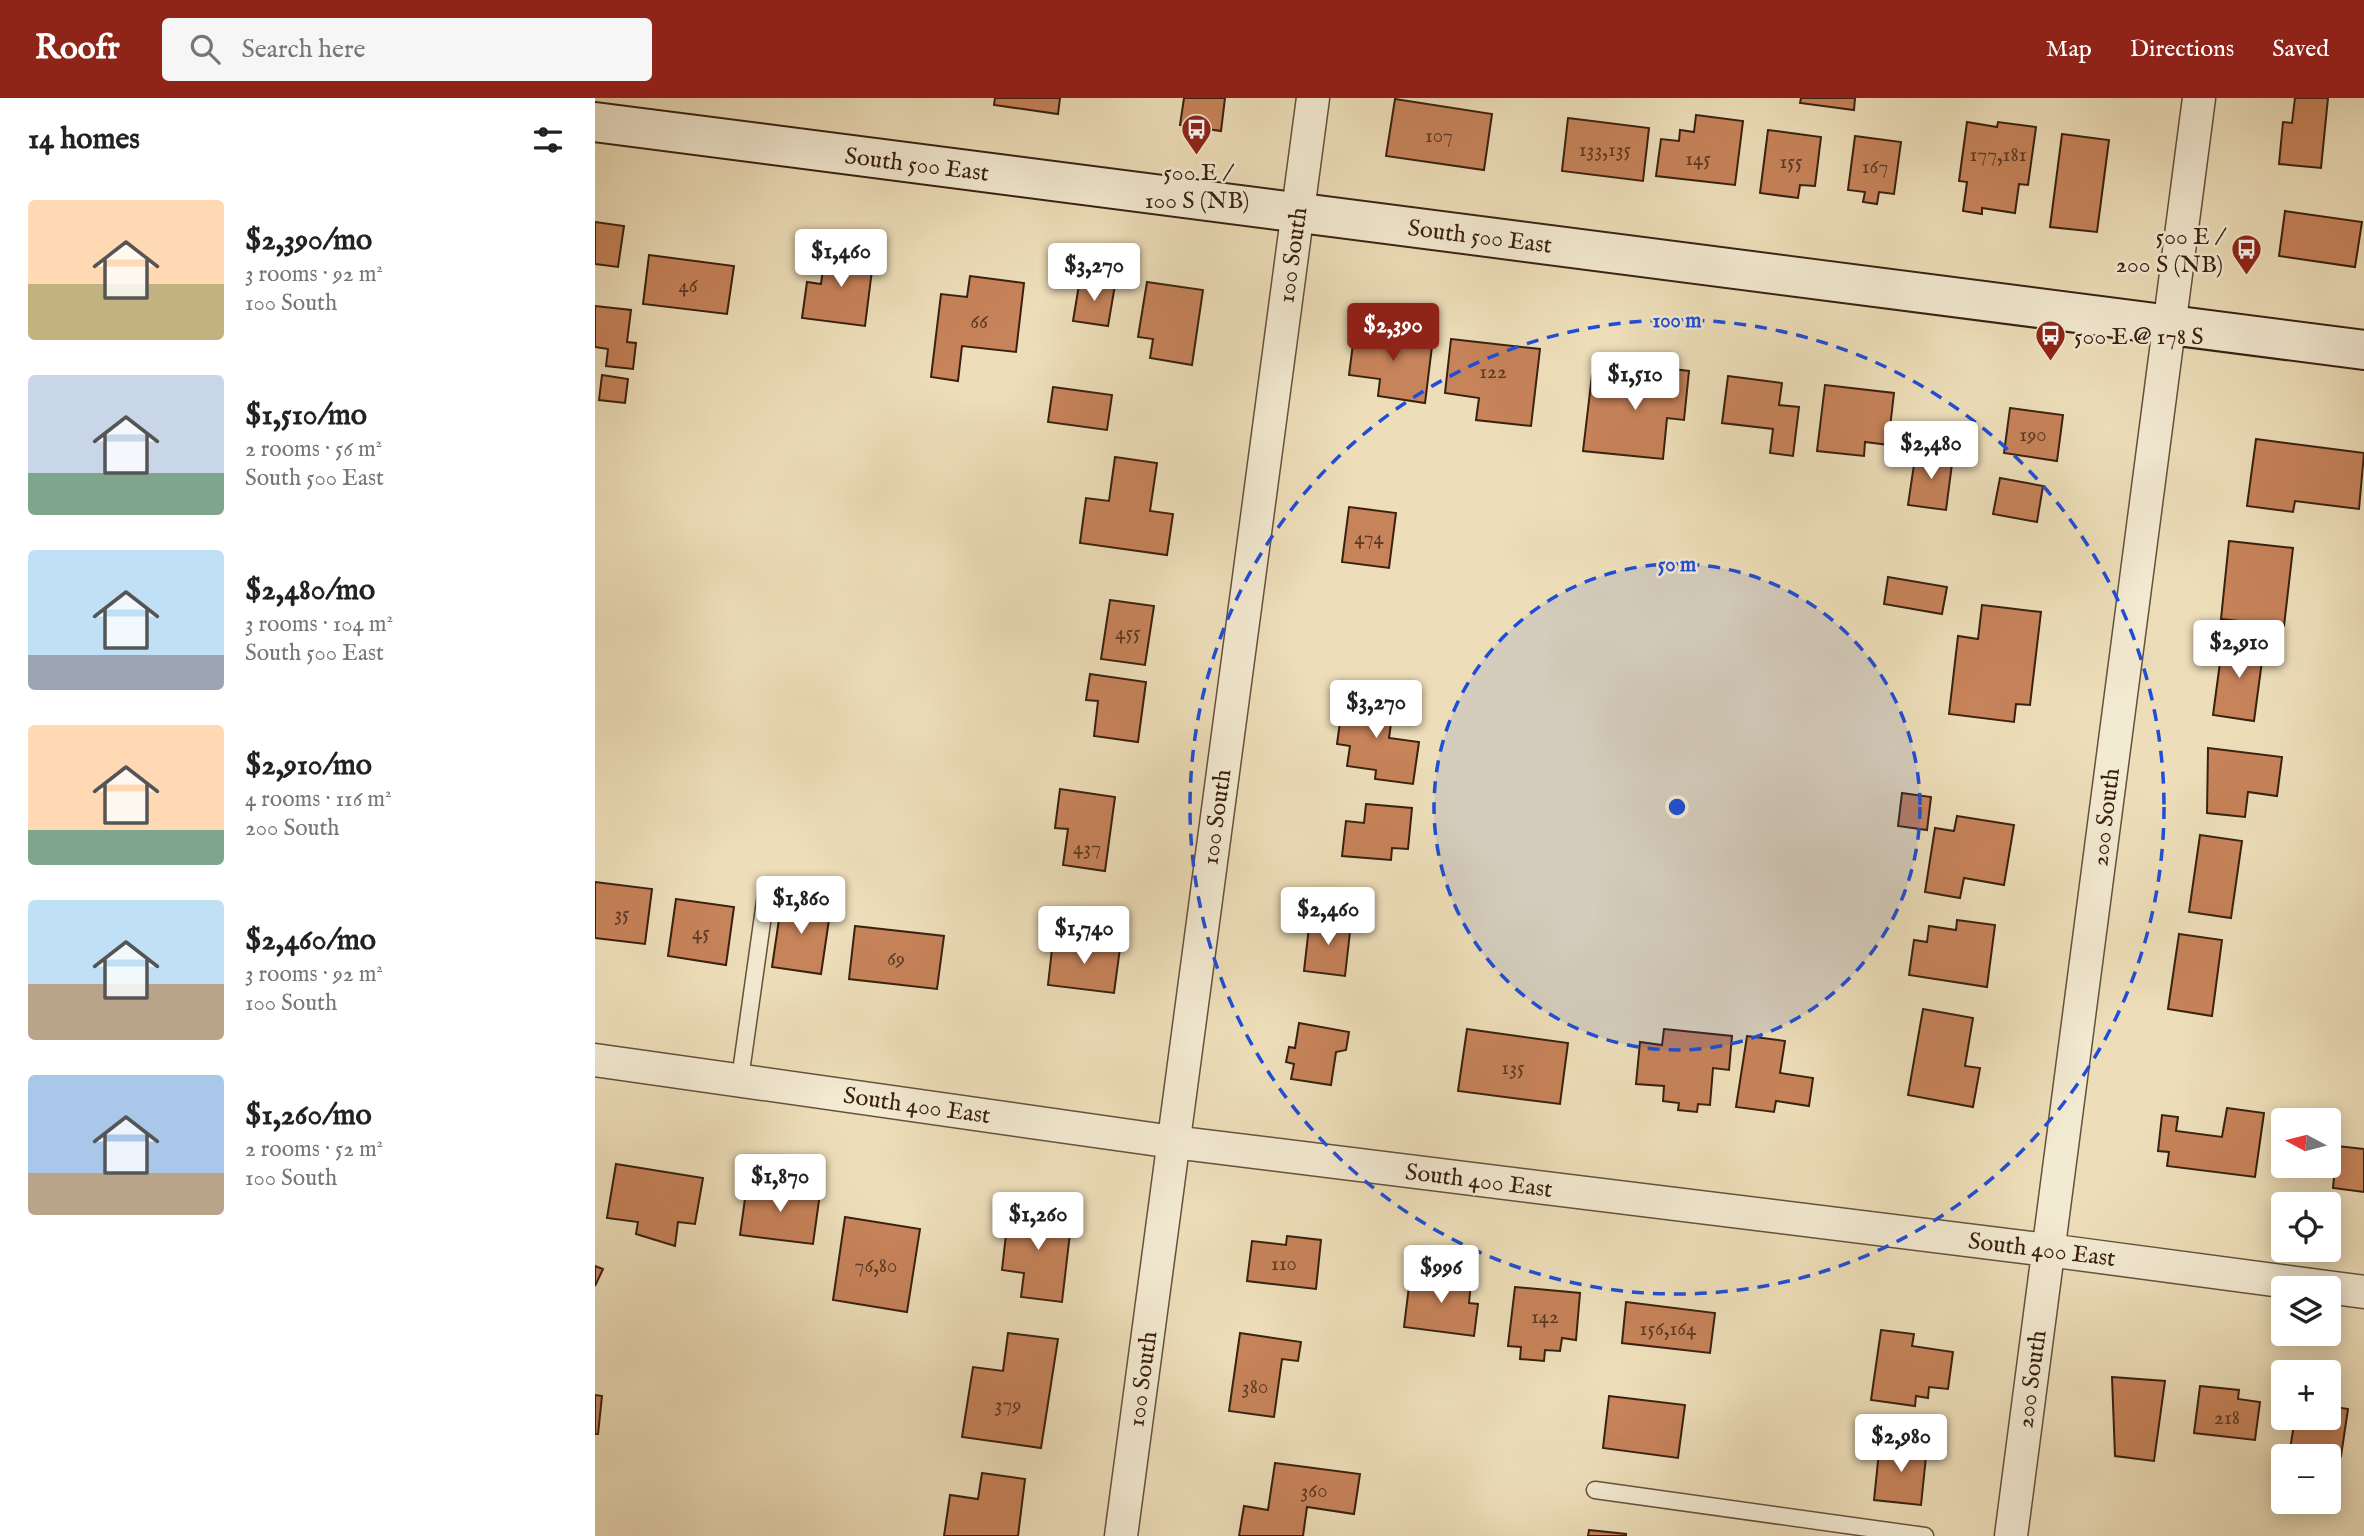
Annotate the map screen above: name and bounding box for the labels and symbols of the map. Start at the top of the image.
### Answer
bus stop icon: 500 E / 100 S (NB) [1180,113,1214,157]
house number: 107 [1425,123,1453,150]
house number: 133,135 [1579,137,1632,164]
street label: South 500 East [843,141,991,190]
house number: 177,181 [1970,142,2026,169]
house number: 145 [1685,146,1711,173]
house number: 155 [1779,149,1803,176]
house number: 167 [1862,154,1888,181]
place label: 500 E / 100 S (NB) [1145,158,1249,217]
street label: 100 South [1271,205,1316,305]
street label: South 500 East [1406,213,1554,262]
place label: 500 E / 200 S (NB) [2116,222,2227,281]
pin: $1,460 [784,230,898,289]
bus stop icon: 500 E / 200 S (NB) [2229,233,2263,277]
pin: $3,270 [1037,244,1151,303]
house number: 46 [678,273,699,300]
pin: $2,390 [1336,303,1450,363]
text: 100 m [1652,308,1702,335]
house number: 66 [970,309,989,336]
bus stop icon: 500 E @ 178 S [2034,319,2068,363]
place label: 500 E @ 178 S [2074,322,2204,353]
pin: $1,510 [1578,352,1692,412]
house number: 122 [1479,359,1507,386]
pin: $2,480 [1874,422,1988,481]
house number: 190 [2019,422,2047,449]
house number: 474 [1354,525,1385,552]
text: 50 m [1658,552,1697,579]
house number: 455 [1115,620,1141,647]
pin: $2,910 [2182,620,2296,680]
pin: $3,270 [1319,680,1433,740]
street label: 200 South [2085,766,2128,868]
street label: 100 South [1195,767,1240,867]
centre of rings [1665,795,1689,819]
house number: 437 [1073,835,1101,862]
pin: $1,860 [744,876,858,936]
pin: $2,460 [1271,888,1385,947]
house number: 35 [614,901,630,928]
pin: $1,740 [1027,906,1141,966]
house number: 45 [692,920,710,947]
house number: 69 [887,946,905,973]
house number: 135 [1501,1055,1525,1082]
street label: South 400 East [841,1081,992,1132]
north arrow [2271,1108,2341,1178]
pin: $1,870 [723,1154,837,1214]
street label: South 400 East [1403,1157,1554,1206]
pin: $1,260 [981,1192,1095,1252]
street label: South 400 East [1966,1226,2117,1275]
pin: $996 [1400,1246,1482,1305]
house number: 110 [1271,1251,1297,1278]
house number: 76,80 [855,1253,897,1280]
house number: 142 [1531,1304,1559,1331]
house number: 156,164 [1640,1316,1697,1343]
street label: 200 South [2010,1328,2055,1430]
street label: 100 South [1121,1329,1166,1429]
house number: 380 [1242,1374,1268,1401]
house number: 379 [995,1392,1021,1419]
house number: 218 [2214,1405,2240,1432]
pin: $2,980 [1844,1414,1958,1474]
house number: 360 [1300,1478,1328,1505]

